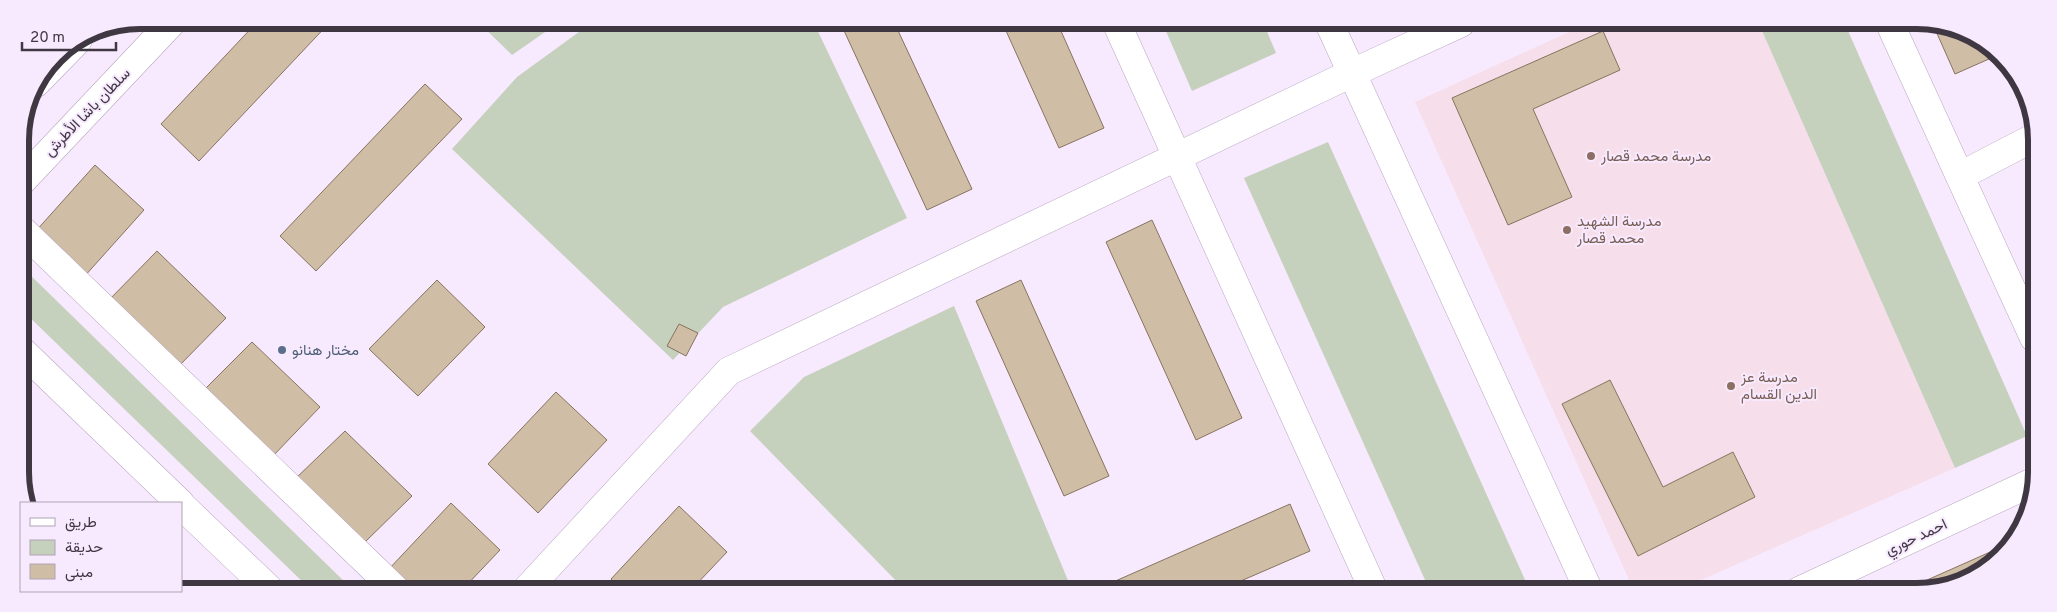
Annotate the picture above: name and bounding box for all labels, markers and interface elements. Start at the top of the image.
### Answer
scale bar [22,20,116,52]
text: 20 m [30,29,65,48]
street label: سلطان باشا الأطرش [40,64,135,161]
place label: مدرسة محمد قصار [1600,148,1711,167]
marker: مدرسة محمد قصار [1585,150,1597,162]
place label: مدرسة الشهيد محمد قصار [1576,213,1661,249]
marker: مدرسة الشهيد محمد قصار [1561,224,1573,236]
place label: مختار هنانو [292,342,359,361]
marker: مختار هنانو [276,344,288,356]
place label: مدرسة عز الدين القسام [1740,369,1817,405]
marker: مدرسة عز الدين القسام [1725,380,1737,392]
legend [20,502,182,592]
text: طريق [65,514,97,533]
street label: احمد حوري [1883,516,1951,563]
text: حديقة [65,539,103,558]
text: مبنى [65,564,93,583]

